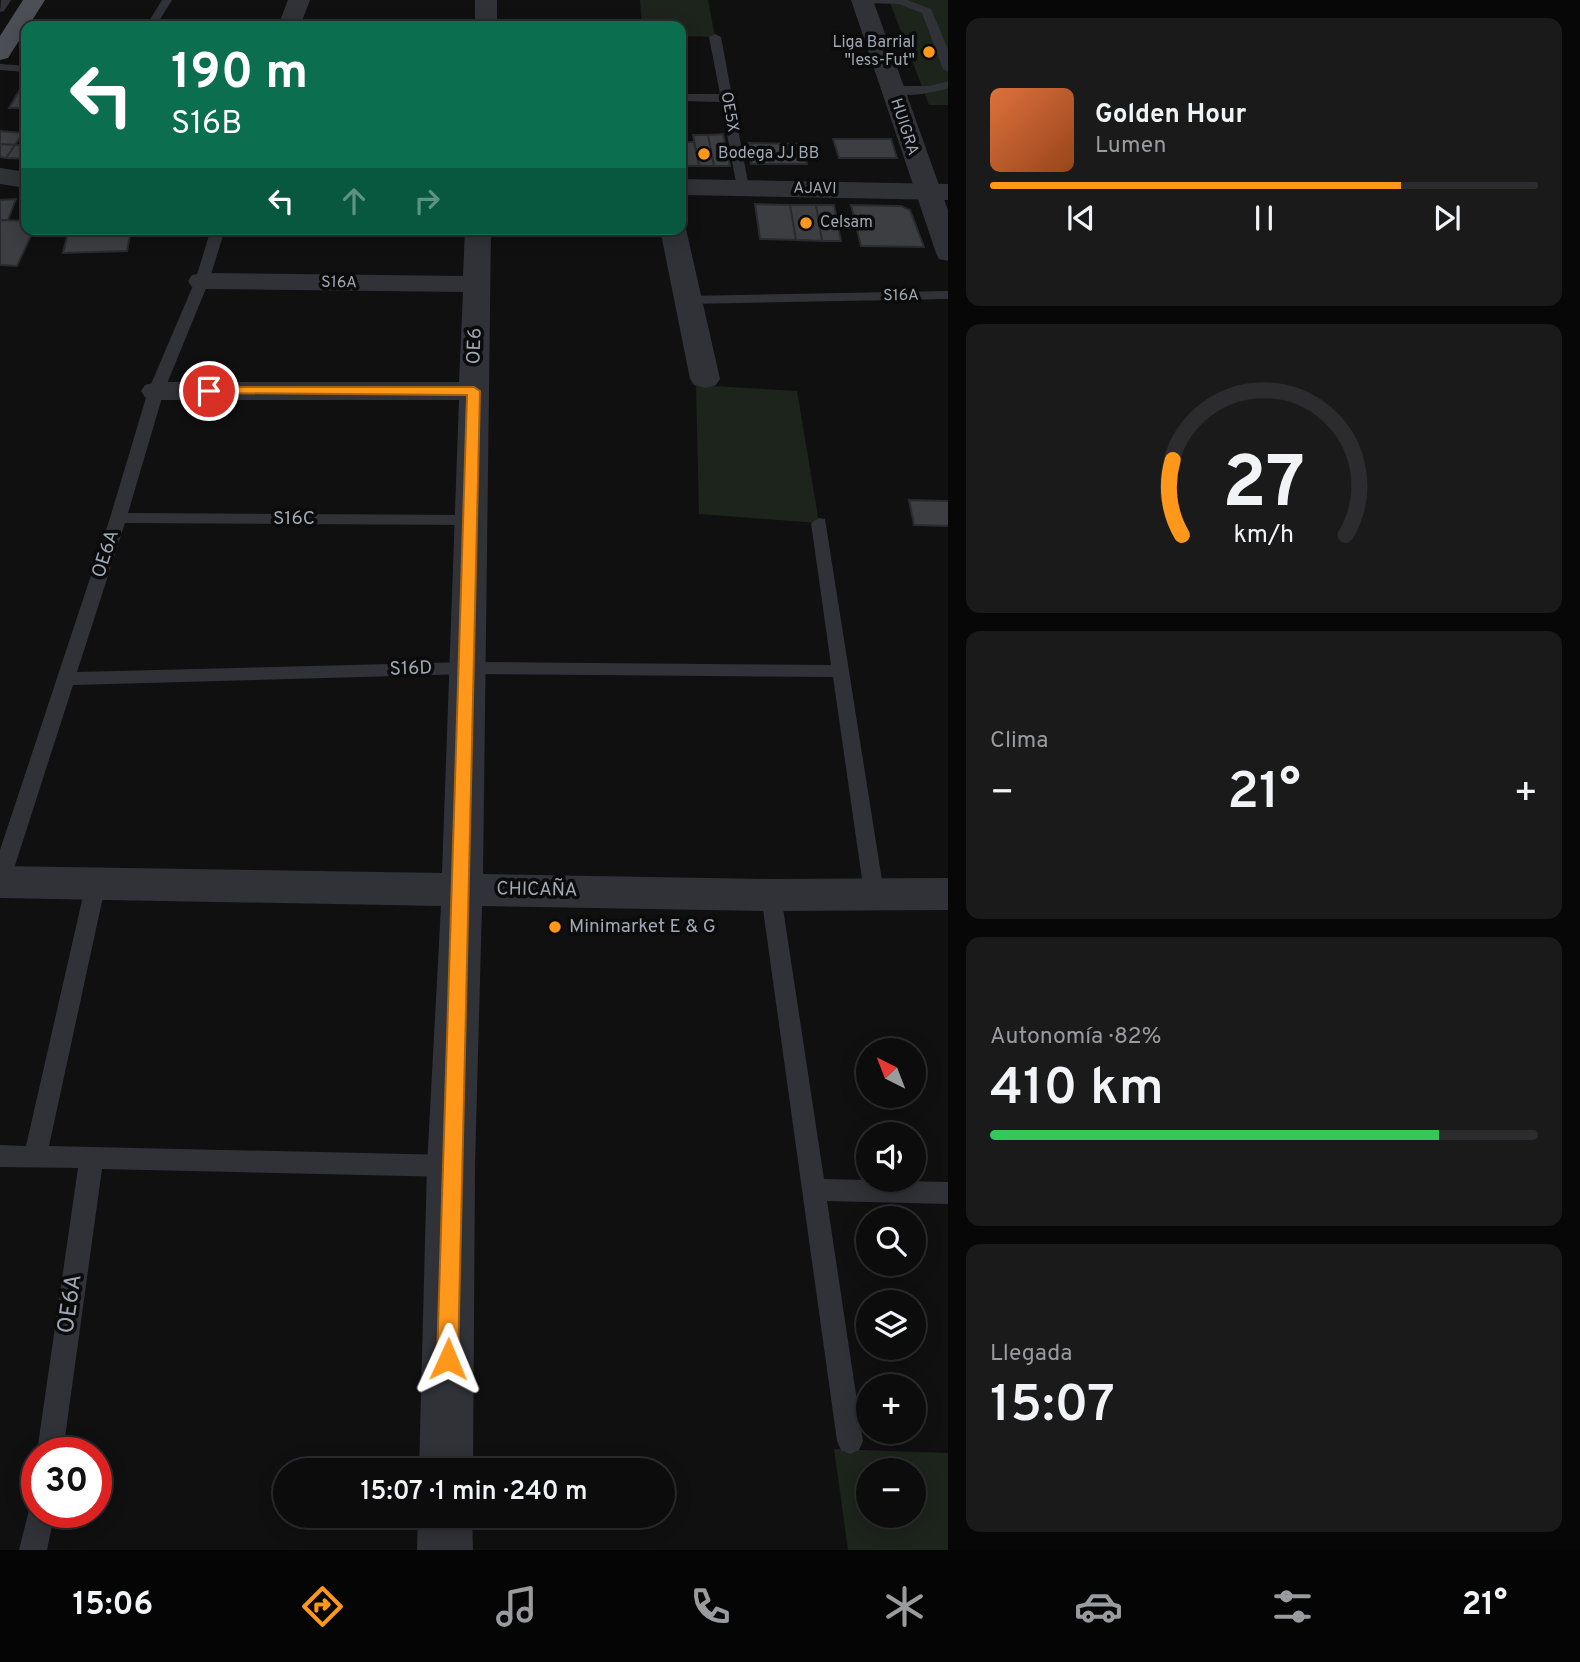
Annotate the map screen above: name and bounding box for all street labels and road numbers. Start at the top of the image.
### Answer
street label: OE5X [716,90,742,134]
street label: HUIGRA [885,96,923,158]
street label: AJAVI [793,179,837,199]
street label: S16A [321,273,357,293]
street label: S16A [883,286,919,306]
street label: OE6 [462,327,488,365]
street label: S16C [273,507,315,531]
street label: OE6A [87,527,125,581]
street label: S16D [389,656,433,682]
street label: CHICAÑA [496,876,578,903]
street label: OE6A [53,1273,89,1335]

